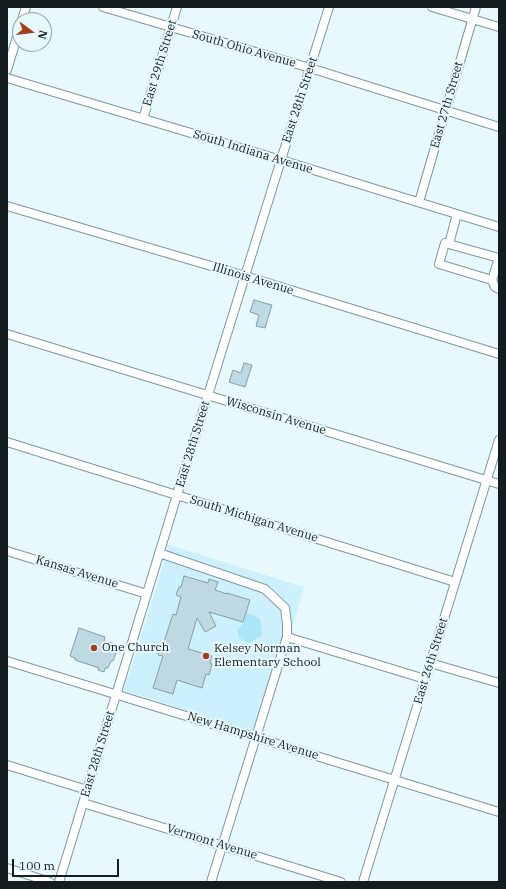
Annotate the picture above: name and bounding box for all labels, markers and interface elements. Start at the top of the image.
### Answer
north arrow [12,12,52,52]
street label: East 29th Street [140,18,180,108]
street label: South Ohio Avenue [190,27,298,71]
text: N [35,29,51,41]
street label: East 28th Street [279,55,321,145]
street label: East 27th Street [428,60,466,150]
street label: South Indiana Avenue [191,127,315,177]
street label: Illinois Avenue [211,260,295,298]
street label: Wisconsin Avenue [224,394,328,438]
street label: East 28th Street [173,399,213,489]
street label: South Michigan Avenue [188,493,320,545]
street label: Kansas Avenue [34,553,120,591]
street label: East 26th Street [411,616,451,706]
place label: One Church [102,641,169,655]
place label: Kelsey Norman Elementary School [214,642,321,670]
marker: One Church [89,643,99,653]
marker: Kelsey Norman Elementary School [201,651,211,661]
street label: East 28th Street [78,709,118,799]
street label: New Hampshire Avenue [186,709,320,763]
street label: Vermont Avenue [165,821,259,863]
scale bar [14,851,121,877]
text: 100 m [19,858,55,873]

